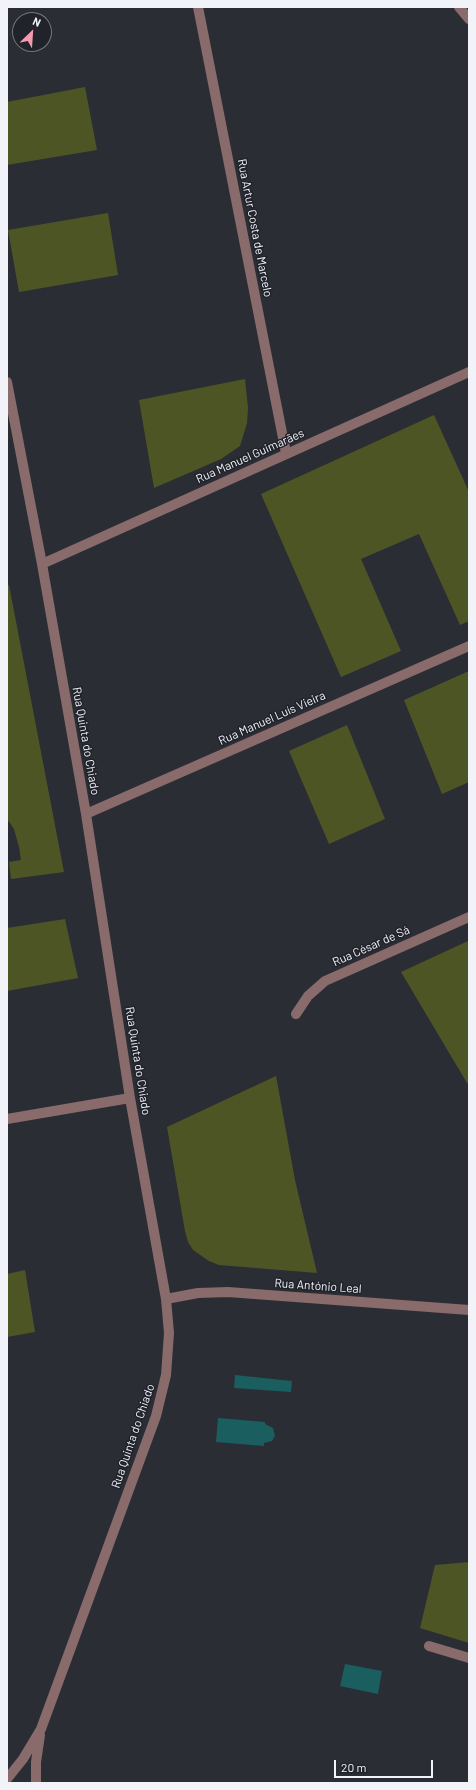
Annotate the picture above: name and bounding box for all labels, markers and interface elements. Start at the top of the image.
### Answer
north arrow [12,12,52,52]
text: N [31,14,43,29]
street label: Rua Artur Costa de Marcelo [235,158,275,298]
street label: Rua Manuel Guimarães [194,426,306,486]
street label: Rua Quinta do Chiado [69,686,103,796]
street label: Rua Manuel Luís Vieira [216,688,328,748]
street label: Rua César de Sá [330,923,412,969]
street label: Rua Quinta do Chiado [122,1006,154,1116]
street label: Rua António Leal [274,1276,362,1296]
street label: Rua Quinta do Chiado [108,1382,158,1490]
scale bar [336,1752,435,1778]
text: 20 m [341,1760,367,1774]

